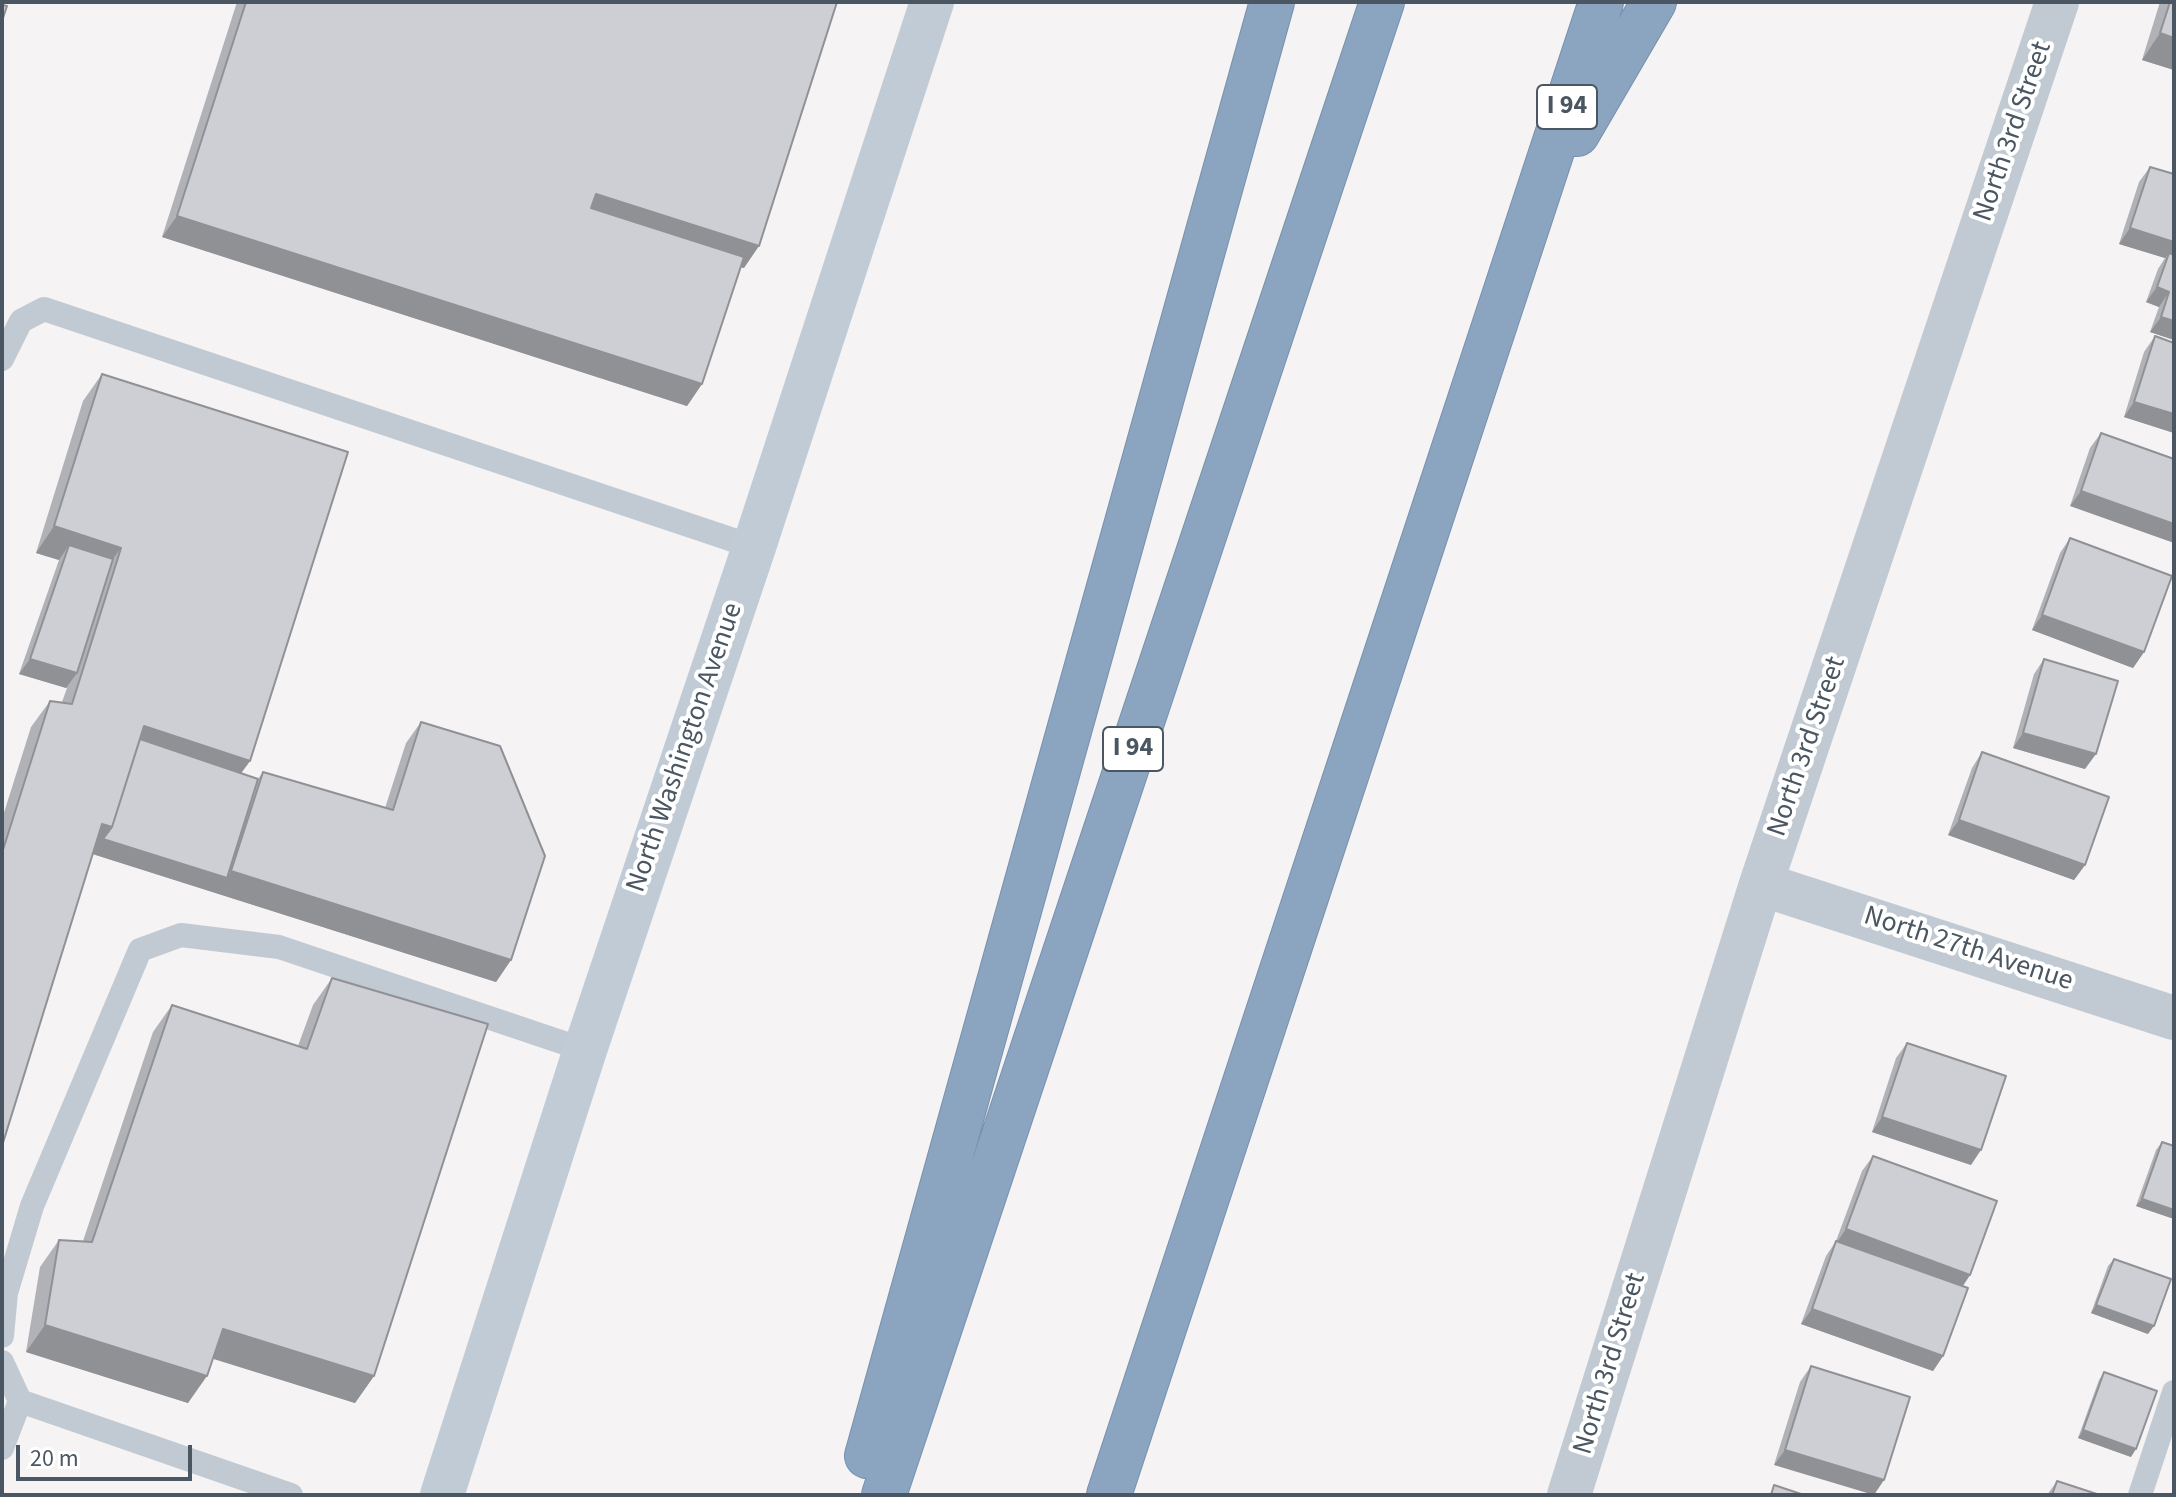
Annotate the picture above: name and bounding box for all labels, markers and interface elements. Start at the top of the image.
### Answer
street label: North 3rd Street [1968,38,2060,226]
road number: I 94 [1537,85,1597,129]
street label: North Washington Avenue [621,599,751,897]
street label: North 3rd Street [1762,653,1854,841]
road number: I 94 [1103,727,1163,771]
street label: North 27th Avenue [1859,900,2077,1000]
street label: North 3rd Street [1567,1269,1655,1459]
scale bar [20,1429,196,1479]
text: 20 m [30,1441,79,1476]

